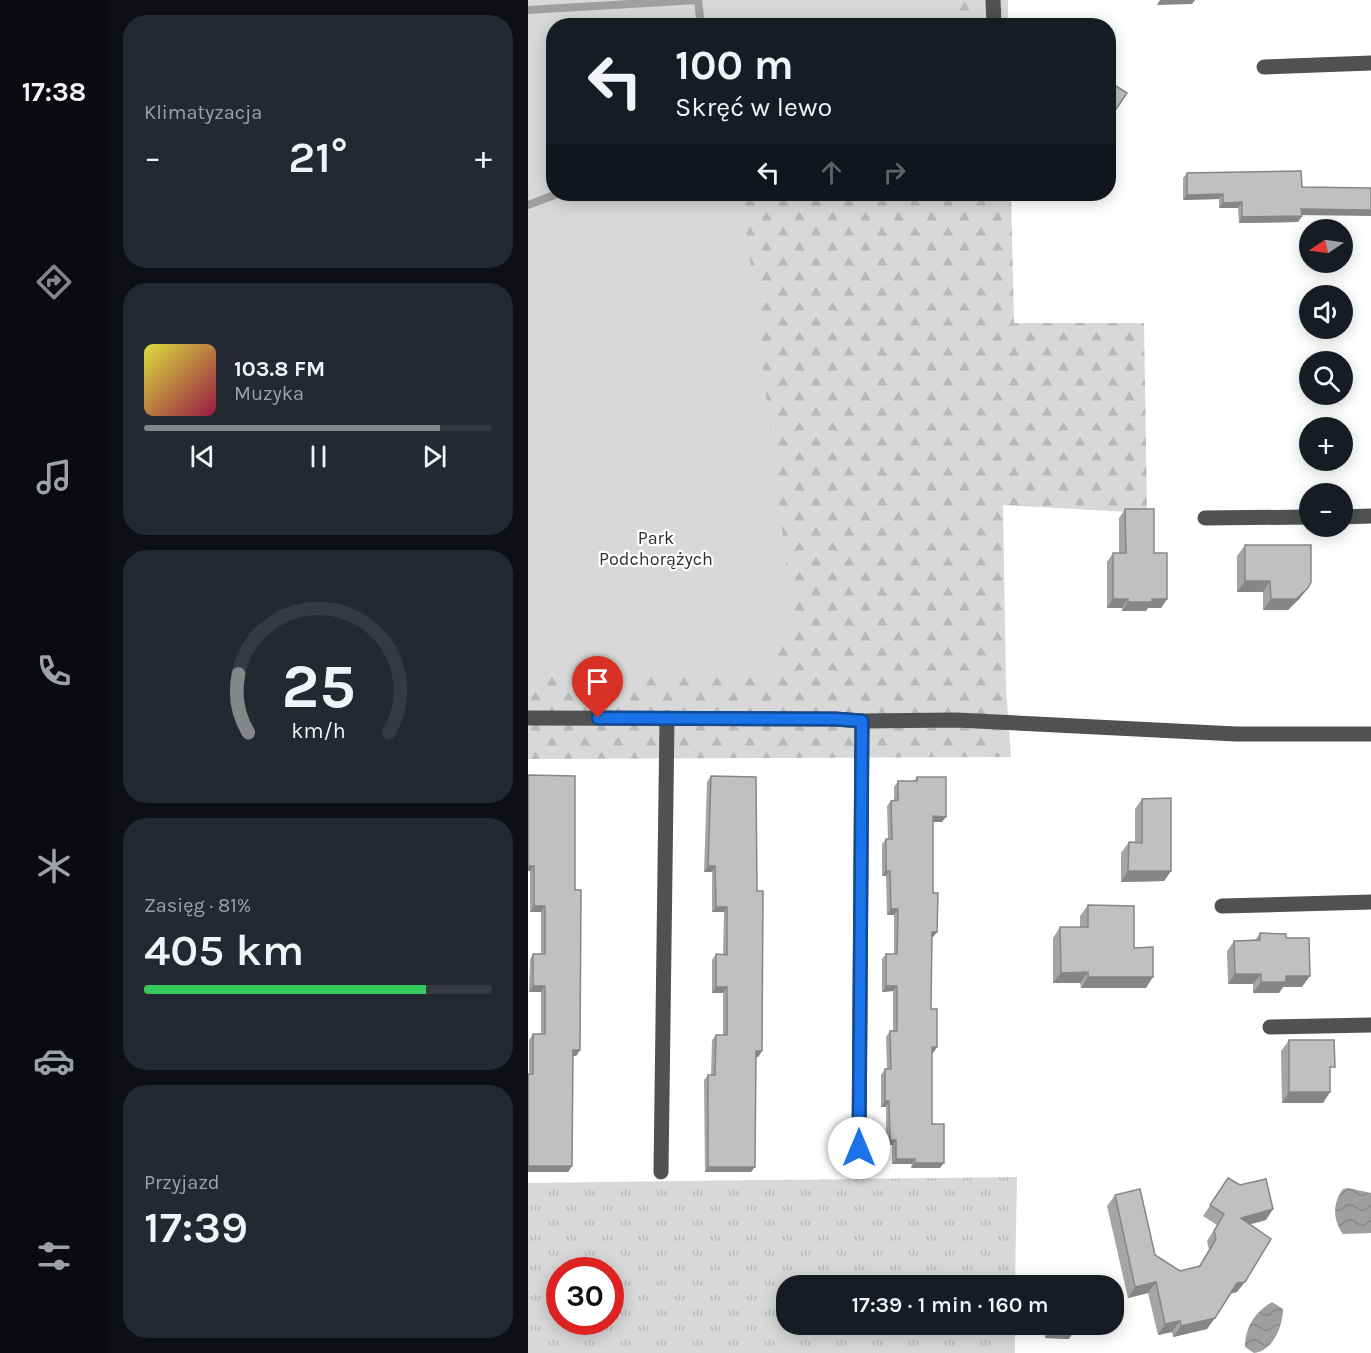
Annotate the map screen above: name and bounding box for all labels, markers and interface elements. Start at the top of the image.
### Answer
text: 100 m [675,40,794,90]
icon: left [576,42,654,120]
text: 17:38 [22,76,86,108]
text: Skręć w lewo [675,91,832,123]
text: Klimatyzacja [144,101,262,124]
text: 21° [288,131,348,183]
text: − [144,138,161,176]
text: + [475,138,492,176]
icon: left [752,156,785,189]
icon: ahead [815,156,848,189]
icon: right [878,156,911,189]
north arrow [1299,219,1353,273]
map controls [1299,219,1353,537]
icon: directions [33,261,75,303]
button: sound [1299,285,1353,339]
button: search [1299,351,1353,405]
text: 103.8 FM [234,356,325,382]
text: Muzyka [234,382,304,405]
button: + [1299,417,1353,471]
icon: previous [186,440,219,473]
icon: pause [302,440,335,473]
icon: next [418,440,451,473]
icon: music [33,456,75,498]
button: − [1299,483,1353,537]
park label: Park Podchorążych [599,527,713,570]
icon: phone [33,650,75,692]
text: 25 [281,651,355,724]
pin [572,656,623,718]
icon: arrive [581,665,614,698]
text: km/h [291,719,345,744]
icon: climate [33,845,75,887]
text: Zasięg · 81% [144,894,251,917]
text: 405 km [144,924,304,976]
icon: car [33,1040,75,1082]
position arrow [827,1116,891,1180]
text: Przyjazd [144,1171,220,1194]
text: 17:39 [144,1201,248,1253]
icon: filters [33,1235,75,1277]
speed limit sign: 30 [546,1257,624,1335]
text: 17:39 · 1 min · 160 m [851,1292,1049,1318]

